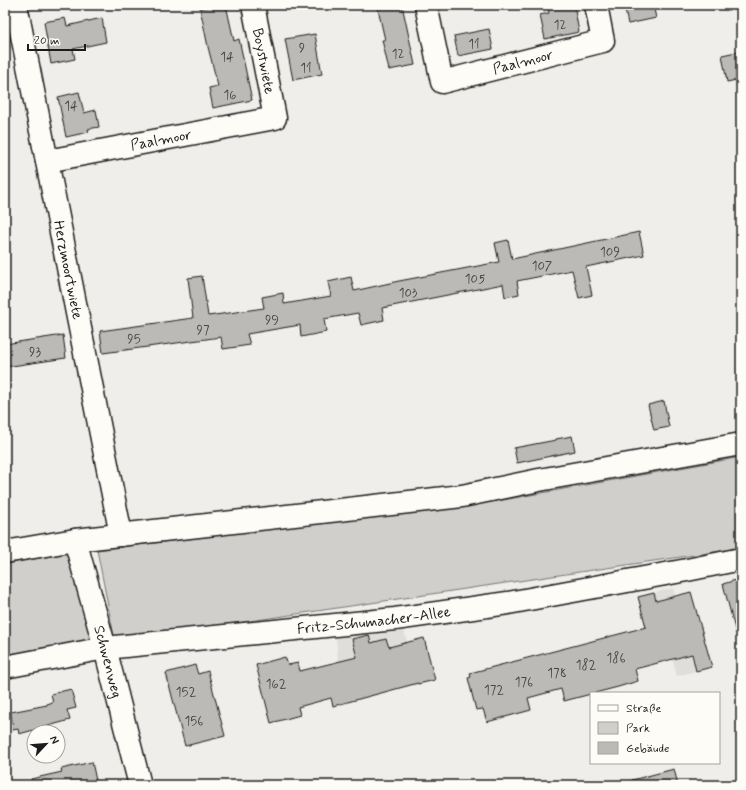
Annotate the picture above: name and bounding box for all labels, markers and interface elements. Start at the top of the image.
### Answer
house number: 12 [554,17,566,34]
scale bar [28,26,85,52]
street label: Boystwiete [247,26,279,96]
text: 20 m [34,33,60,49]
house number: 11 [468,36,480,53]
house number: 9 [299,40,305,57]
street label: Paalmoor [491,45,555,80]
house number: 12 [392,46,404,63]
house number: 14 [220,49,234,66]
house number: 11 [300,60,312,77]
house number: 16 [223,87,237,104]
house number: 14 [64,98,78,115]
street label: Paalmoor [129,125,193,156]
street label: Herzmoortwiete [48,219,87,321]
house number: 109 [600,244,620,261]
house number: 107 [532,258,552,275]
house number: 105 [465,271,485,288]
house number: 103 [399,285,418,302]
house number: 99 [265,312,279,329]
house number: 97 [197,322,210,339]
house number: 95 [127,331,141,348]
house number: 93 [29,344,41,361]
street label: Fritz-Schumacher-Allee [296,602,452,640]
street label: Schwenweg [88,623,126,700]
house number: 186 [606,650,626,667]
house number: 182 [576,657,597,674]
house number: 178 [547,665,567,682]
house number: 176 [515,674,533,691]
house number: 162 [266,676,287,693]
house number: 172 [484,682,504,699]
house number: 152 [176,684,196,701]
legend [590,692,720,764]
text: Straße [626,701,661,717]
house number: 156 [185,713,203,730]
text: Park [626,721,650,737]
north arrow [26,724,66,764]
text: N [46,734,62,746]
text: Gebäude [626,741,669,757]

